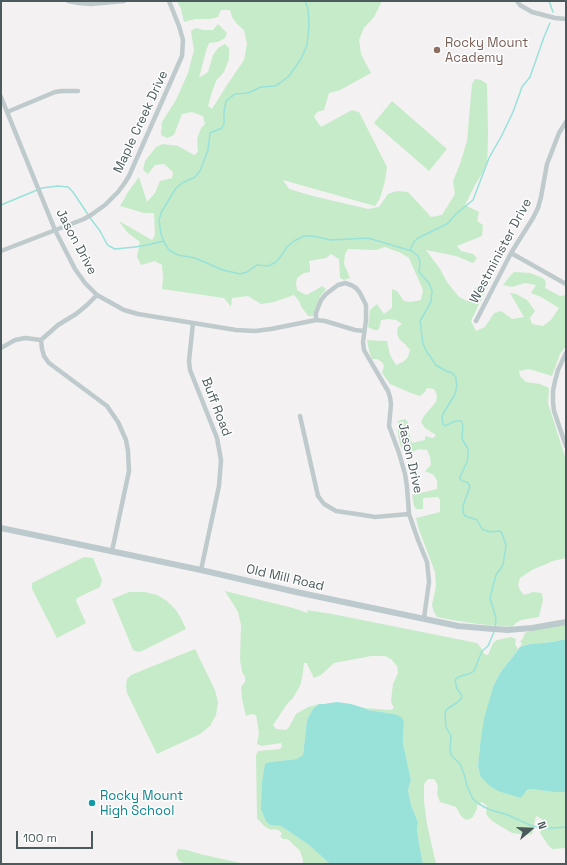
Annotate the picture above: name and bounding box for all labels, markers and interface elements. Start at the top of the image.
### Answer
place label: Rocky Mount Academy [445,35,528,66]
marker: Rocky Mount Academy [432,45,442,55]
street label: Maple Creek Drive [110,68,172,176]
street label: Westminister Drive [467,196,535,306]
street label: Jason Drive [52,206,100,278]
street label: Buff Road [198,375,234,439]
street label: Jason Drive [394,421,426,495]
street label: Old Mill Road [244,561,326,595]
place label: Rocky Mount High School [100,788,183,819]
marker: Rocky Mount High School [87,798,97,808]
north arrow [511,809,551,849]
text: N [535,819,550,831]
scale bar [18,823,95,849]
text: 100 m [23,830,57,846]

